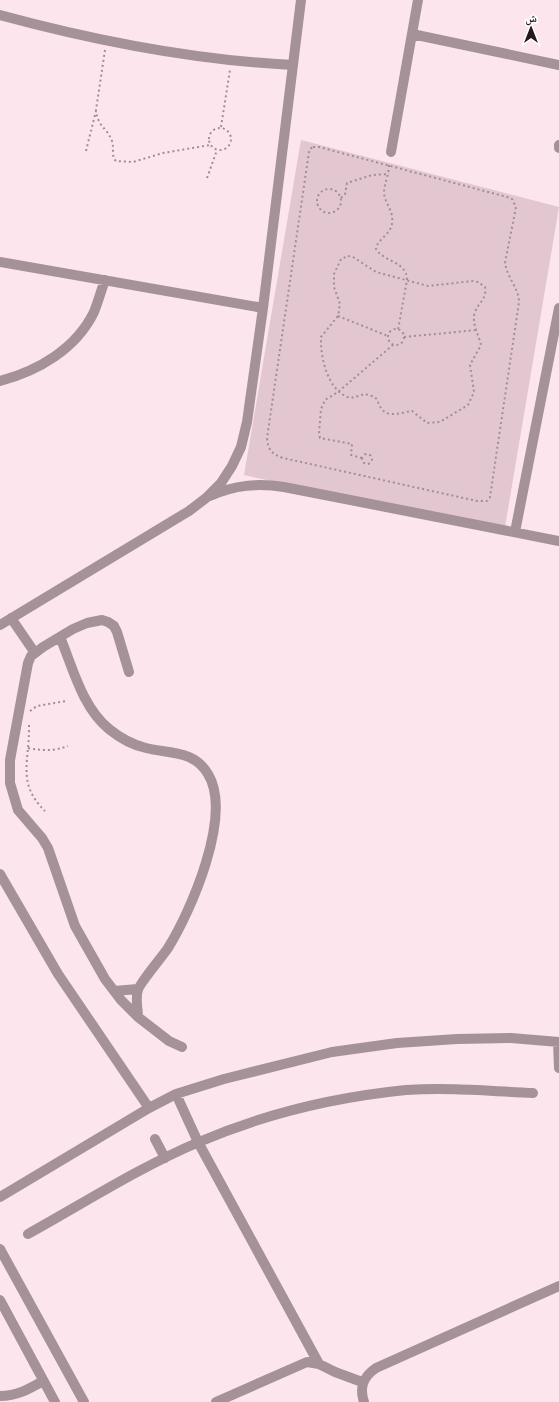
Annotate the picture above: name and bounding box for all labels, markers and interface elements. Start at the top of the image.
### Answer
north arrow [511,8,551,48]
text: ش [525,12,537,26]

